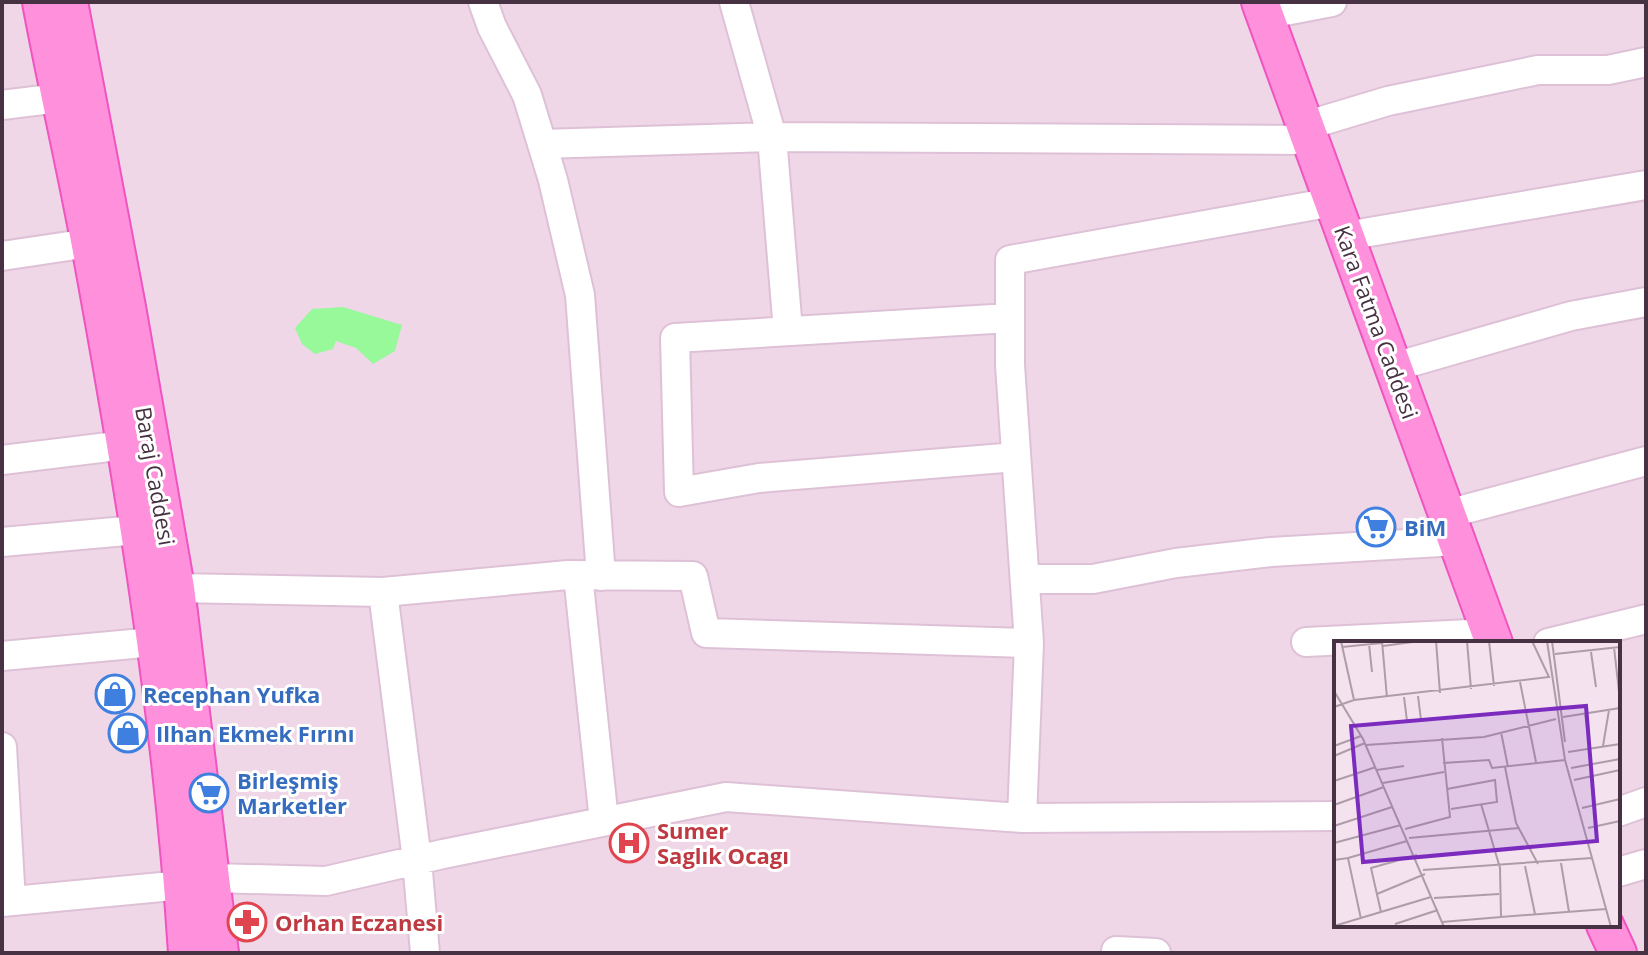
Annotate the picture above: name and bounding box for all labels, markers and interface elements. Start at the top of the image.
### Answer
street label: Kara Fatma Caddesi [1328,221,1426,423]
street label: Baraj Caddesi [129,404,183,548]
supermarket icon: BiM [1355,506,1397,548]
place label: BiM [1404,512,1446,542]
inset map [1334,641,1620,927]
shop icon: Recephan Yufka [94,673,136,715]
place label: Recephan Yufka [143,679,320,709]
shop icon: Ilhan Ekmek Fırını [107,712,149,754]
place label: Ilhan Ekmek Fırını [156,718,355,748]
place label: Birleşmiş Marketler [237,765,347,820]
supermarket icon: Birleşmiş Marketler [188,772,230,814]
place label: Sumer Saglık Ocagı [657,815,789,870]
hospital icon: Sumer Saglık Ocagı [608,822,650,864]
pharmacy icon: Orhan Eczanesi [226,901,268,943]
place label: Orhan Eczanesi [275,907,443,937]

